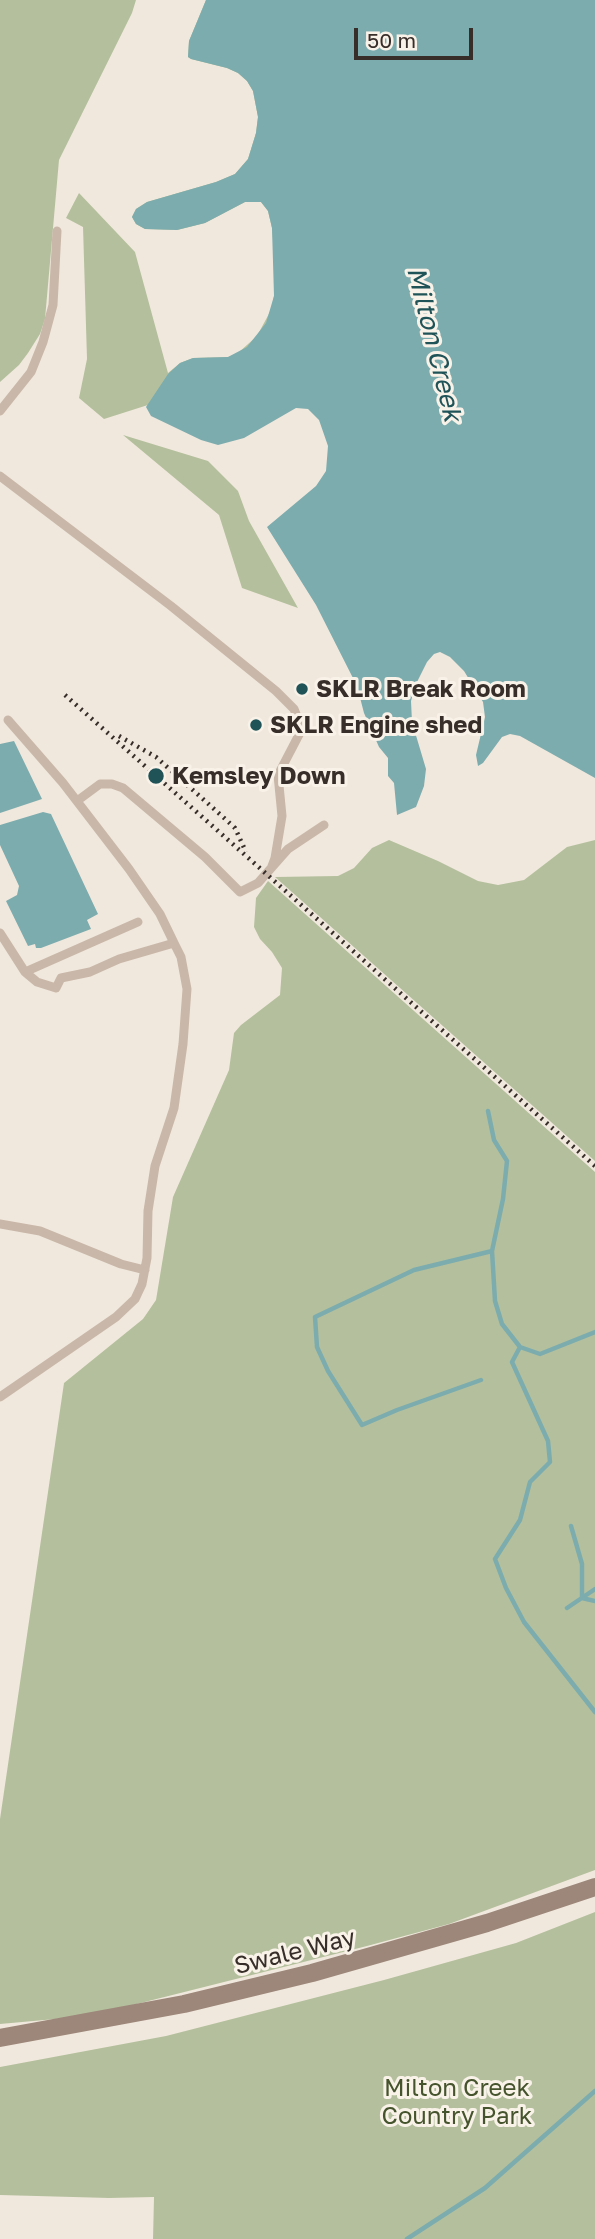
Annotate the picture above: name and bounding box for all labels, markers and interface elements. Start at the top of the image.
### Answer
scale bar [357,14,476,58]
text: 50 m [367,27,416,53]
water label: Milton Creek [400,264,468,424]
place label: SKLR Break Room [316,675,526,703]
marker: SKLR Break Room [294,681,310,697]
place label: SKLR Engine shed [270,711,482,739]
marker: SKLR Engine shed [248,717,264,733]
place label: Kemsley Down [172,762,345,790]
marker: Kemsley Down [146,766,166,786]
street label: Swale Way [232,1923,358,1981]
park label: Milton Creek Country Park [382,2074,532,2130]

